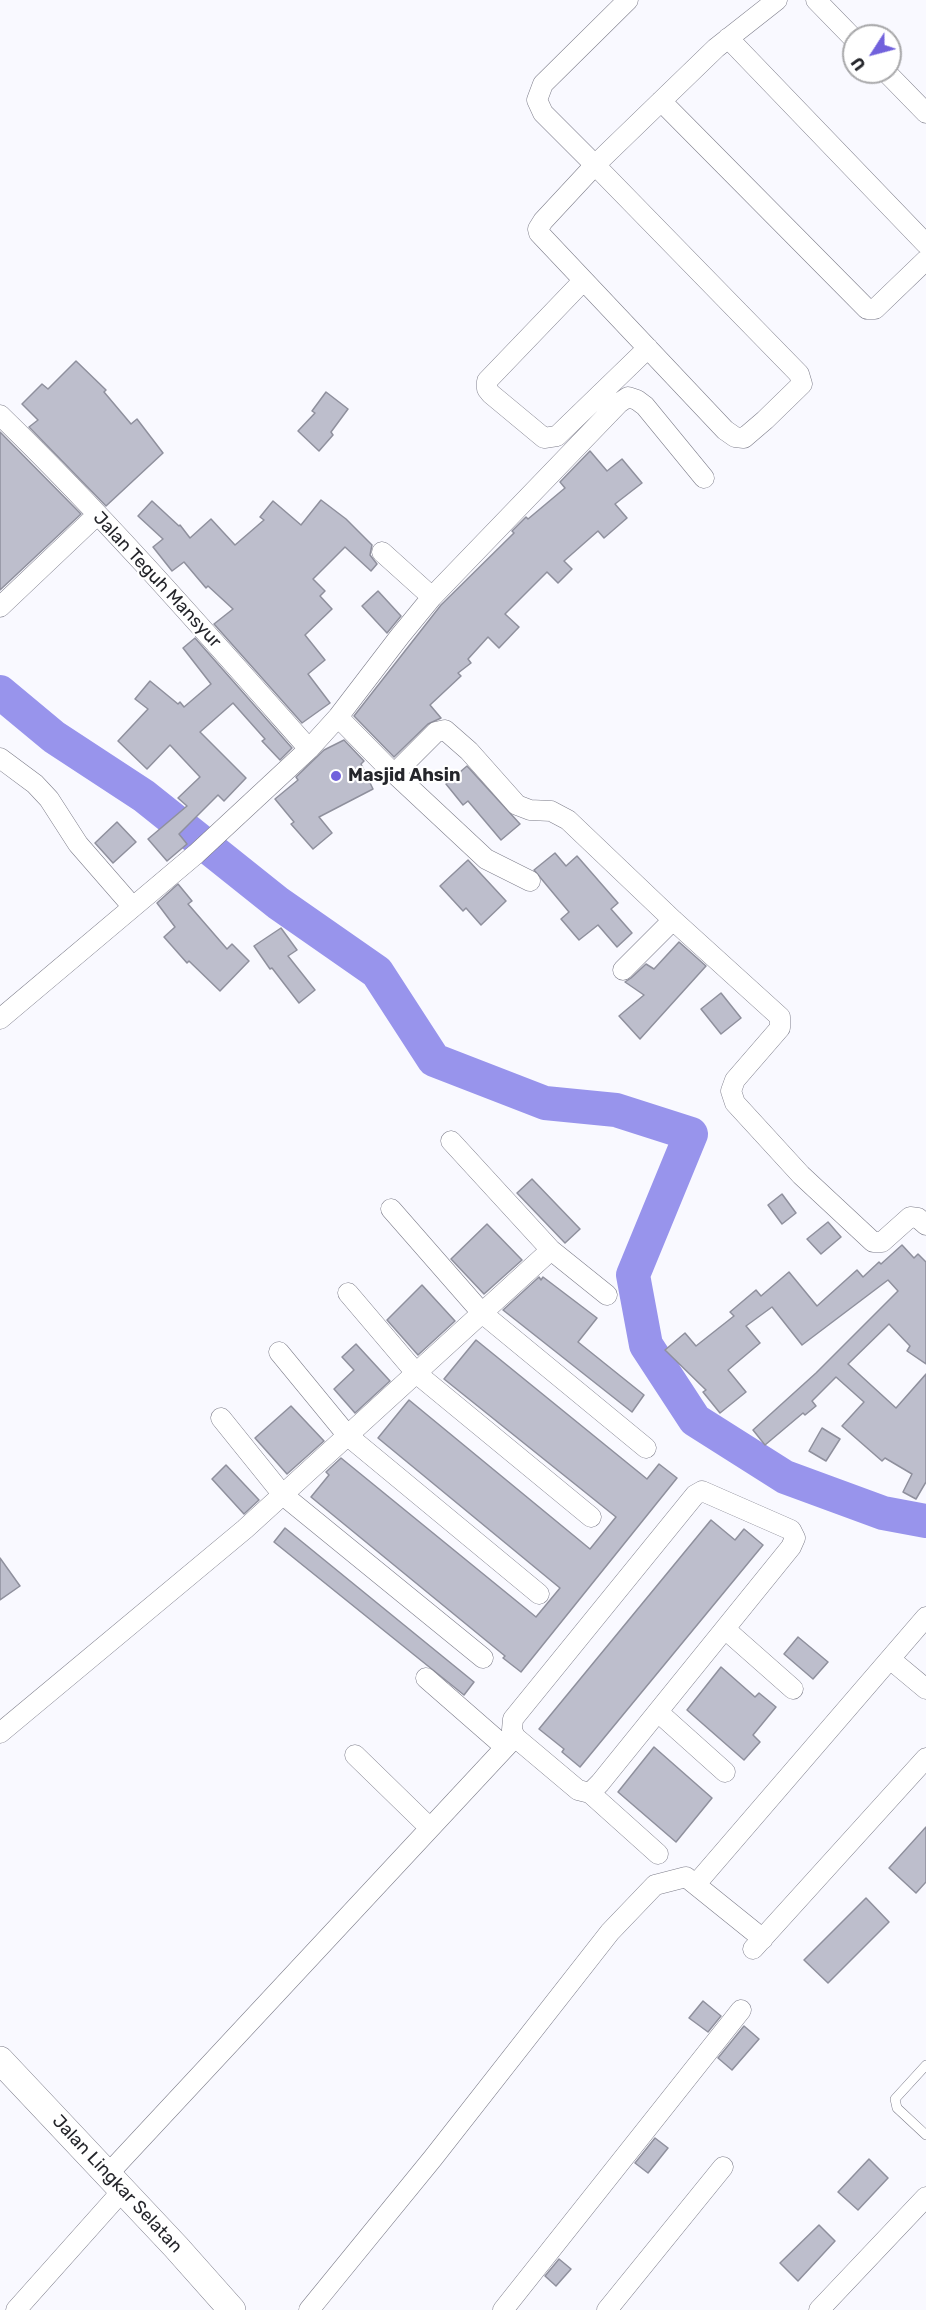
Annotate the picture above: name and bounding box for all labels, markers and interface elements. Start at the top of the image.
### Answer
north arrow [842,24,902,84]
text: U [848,53,870,74]
street label: Jalan Teguh Mansyur [88,507,226,653]
place label: Masjid Ahsin [348,765,461,787]
marker: Masjid Ahsin [329,769,343,783]
street label: Jalan Lingkar Selatan [47,2111,187,2257]

